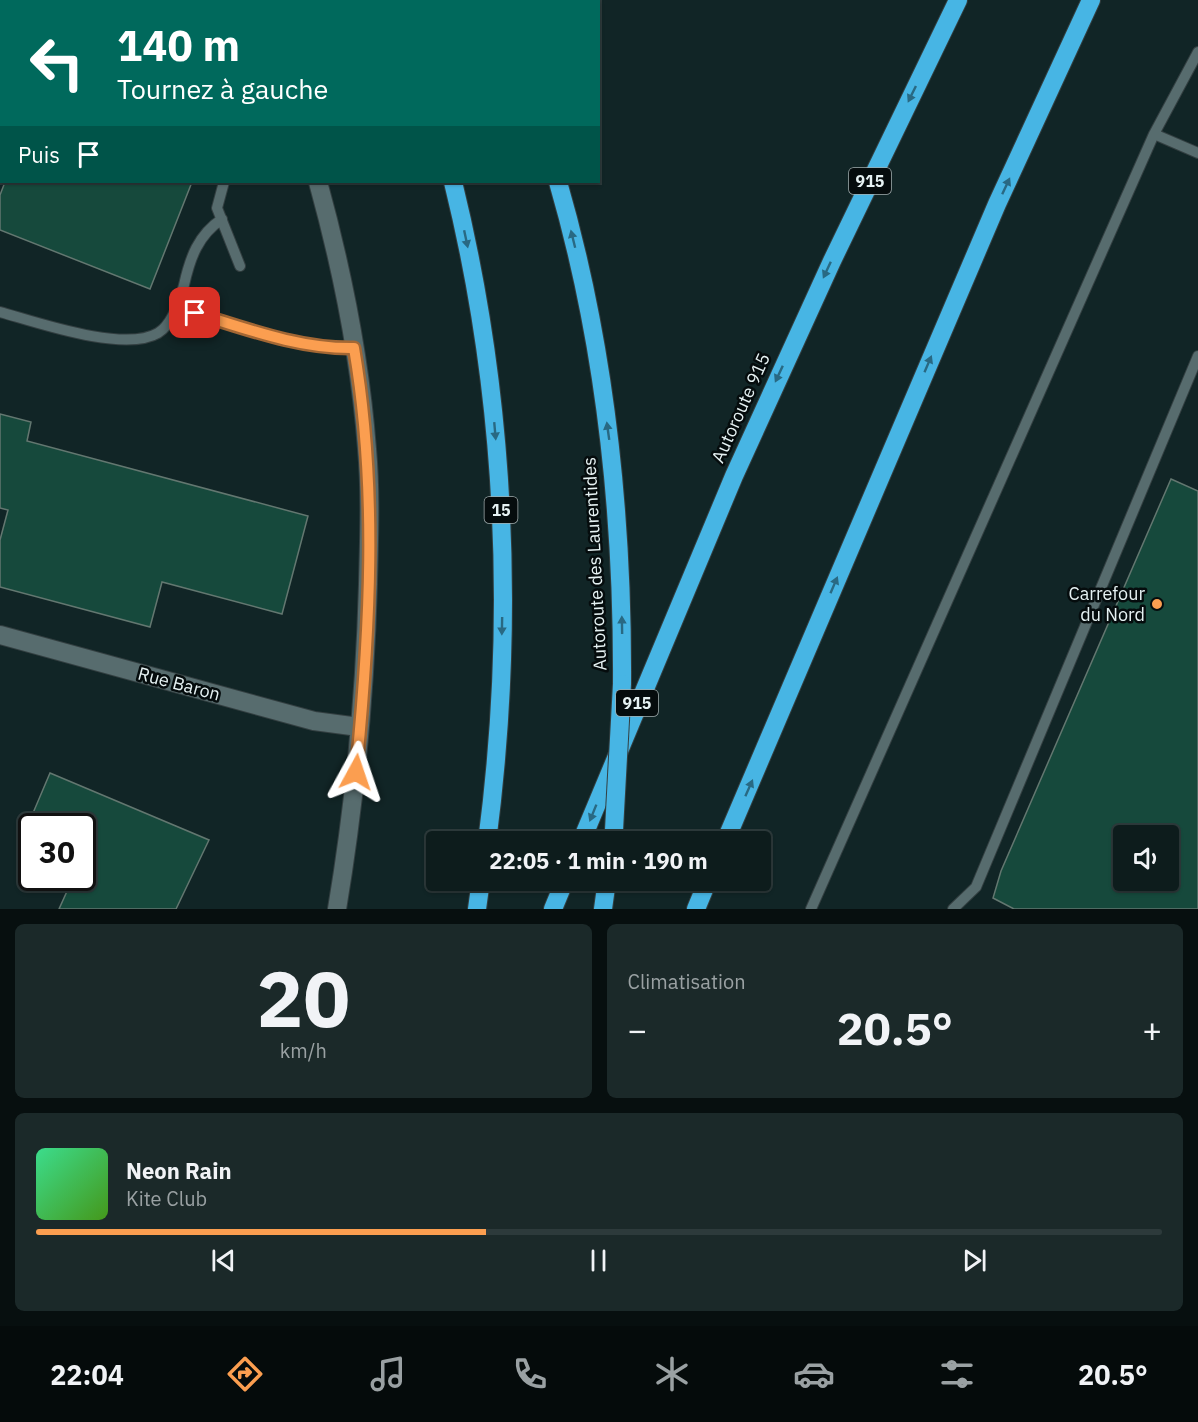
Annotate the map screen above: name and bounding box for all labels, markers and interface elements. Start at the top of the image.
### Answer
text: 140 m [117,18,240,73]
icon: left [18,24,96,102]
text: Tournez à gauche [117,71,328,106]
one-way arrow [907,86,916,103]
icon: arrive [72,138,105,171]
text: Puis [18,140,60,169]
road number: 915 [849,168,891,194]
one-way arrow [1001,178,1010,195]
one-way arrow [462,229,471,248]
one-way arrow [568,230,578,248]
one-way arrow [823,262,832,279]
pin [169,287,220,338]
icon: arrive [178,296,211,329]
street label: Autoroute 915 [706,349,775,466]
one-way arrow [924,355,934,373]
one-way arrow [775,366,784,383]
one-way arrow [603,421,613,440]
one-way arrow [490,422,500,441]
street label: Autoroute des Laurentides [577,457,612,671]
road number: 15 [484,497,518,523]
one-way arrow [829,575,839,593]
place label: Carrefour du Nord [1069,582,1145,626]
marker: Carrefour du Nord [1150,597,1164,611]
one-way arrow [497,616,507,635]
one-way arrow [617,616,627,635]
street label: Rue Baron [136,662,223,706]
road number: 915 [616,690,658,716]
position arrow [324,740,388,804]
one-way arrow [744,779,754,797]
one-way arrow [587,804,597,822]
speed limit sign: 30 [18,813,96,891]
map controls [1113,825,1179,891]
button: sound [1113,825,1179,891]
text: 22:05 · 1 min · 190 m [489,846,708,875]
text: 20 [256,947,350,1048]
text: Climatisation [628,968,746,995]
text: 20.5° [837,999,953,1057]
text: − [628,1008,647,1051]
text: + [1142,1008,1162,1051]
text: km/h [280,1037,327,1064]
text: Neon Rain [126,1156,232,1185]
text: Kite Club [126,1185,207,1212]
icon: previous [207,1244,240,1277]
icon: pause [582,1244,615,1277]
icon: next [958,1244,991,1277]
icon: directions [224,1353,266,1395]
icon: music [367,1353,409,1395]
icon: phone [509,1353,551,1395]
icon: climate [651,1353,693,1395]
icon: car [793,1353,835,1395]
icon: filters [936,1353,978,1395]
text: 22:04 [50,1357,124,1392]
text: 20.5° [1078,1357,1148,1392]

